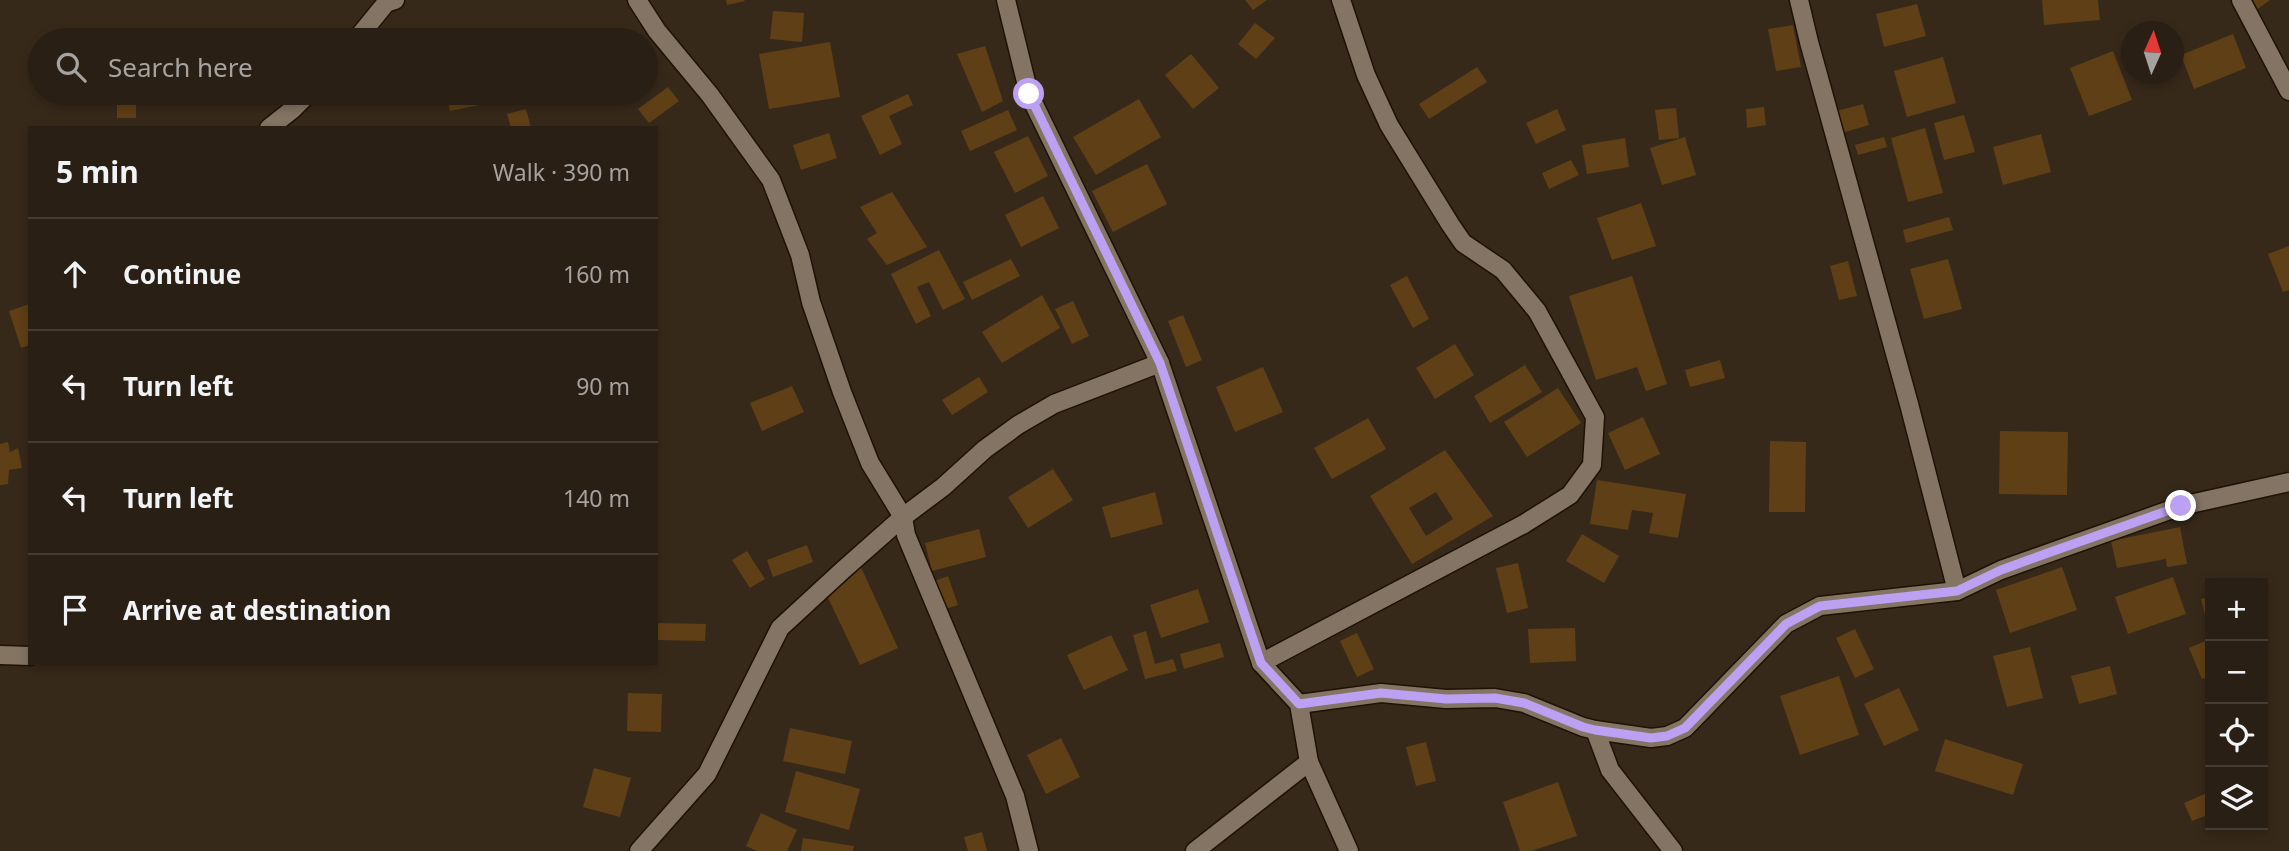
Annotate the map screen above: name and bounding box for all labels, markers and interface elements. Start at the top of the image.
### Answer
north arrow [2121,21,2184,84]
search box [28,28,658,105]
icon: search [52,48,90,86]
text: Search here [108,49,253,85]
route start [1013,78,1044,109]
text: 5 min [56,151,139,192]
text: Walk · 390 m [493,156,630,188]
icon: ahead [56,255,94,293]
text: Continue [123,256,241,292]
text: 160 m [563,258,630,290]
icon: left [56,367,94,405]
text: Turn left [123,368,234,404]
text: 90 m [576,370,630,402]
icon: left [56,479,94,517]
text: Turn left [123,480,234,516]
text: 140 m [563,482,630,514]
route end [2165,490,2196,521]
map controls [2205,578,2268,830]
button: + [2205,578,2268,641]
icon: arrive [56,591,94,629]
text: Arrive at destination [123,592,392,628]
button: − [2205,641,2268,704]
button: locate [2205,704,2268,767]
button: layers [2205,767,2268,830]

